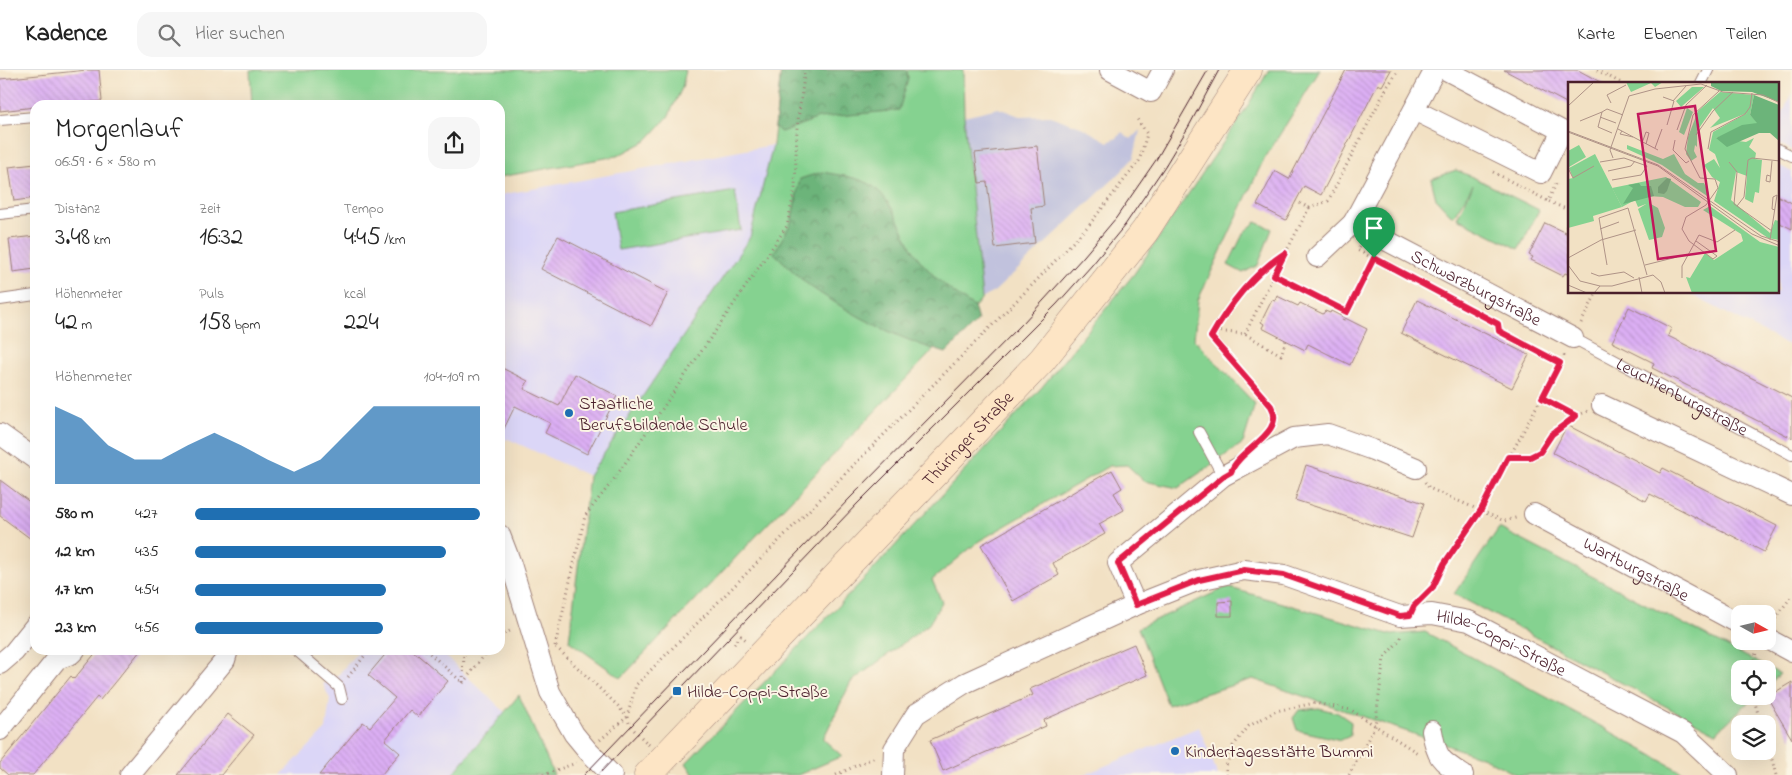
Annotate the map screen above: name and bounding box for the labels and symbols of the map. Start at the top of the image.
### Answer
inset map [1568,82,1780,294]
pin [1353,207,1395,258]
street label: Schwarzburgstraße [1405,244,1546,335]
street label: Leuchtenburgstraße [1611,352,1753,445]
street label: Thüringer Straße [917,385,1022,494]
place label: Staatliche Berufsbildende Schule [578,392,748,439]
marker: Staatliche Berufsbildende Schule [563,407,575,419]
street label: Wartburgstraße [1578,531,1694,610]
street label: Hilde-Coppi-Straße [1434,604,1571,685]
north arrow [1731,605,1776,650]
place label: Hilde-Coppi-Straße [687,680,829,706]
marker: Hilde-Coppi-Straße [671,685,683,697]
place label: Kindertagesstätte Bummi [1185,740,1373,767]
marker: Kindertagesstätte Bummi [1169,745,1181,757]

